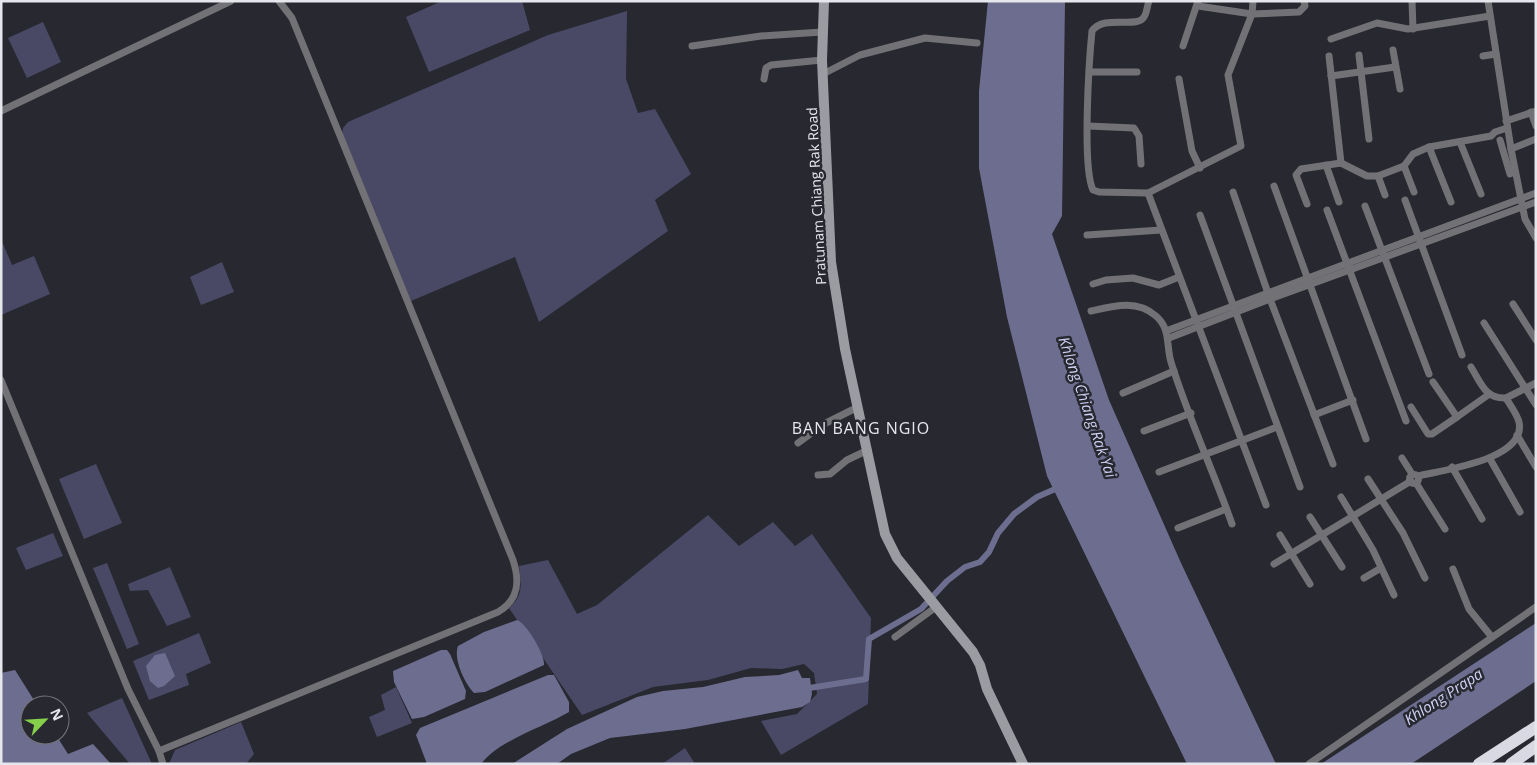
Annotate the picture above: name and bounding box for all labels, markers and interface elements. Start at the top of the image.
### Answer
street label: Pratunam Chiang Rak Road [802,107,830,285]
water label: Khlong Chiang Rak Yai [1054,334,1122,480]
district label: BAN BANG NGIO [792,417,930,439]
water label: Khlong Prapa [1400,663,1486,729]
north arrow [20,695,70,745]
text: N [46,705,68,723]

